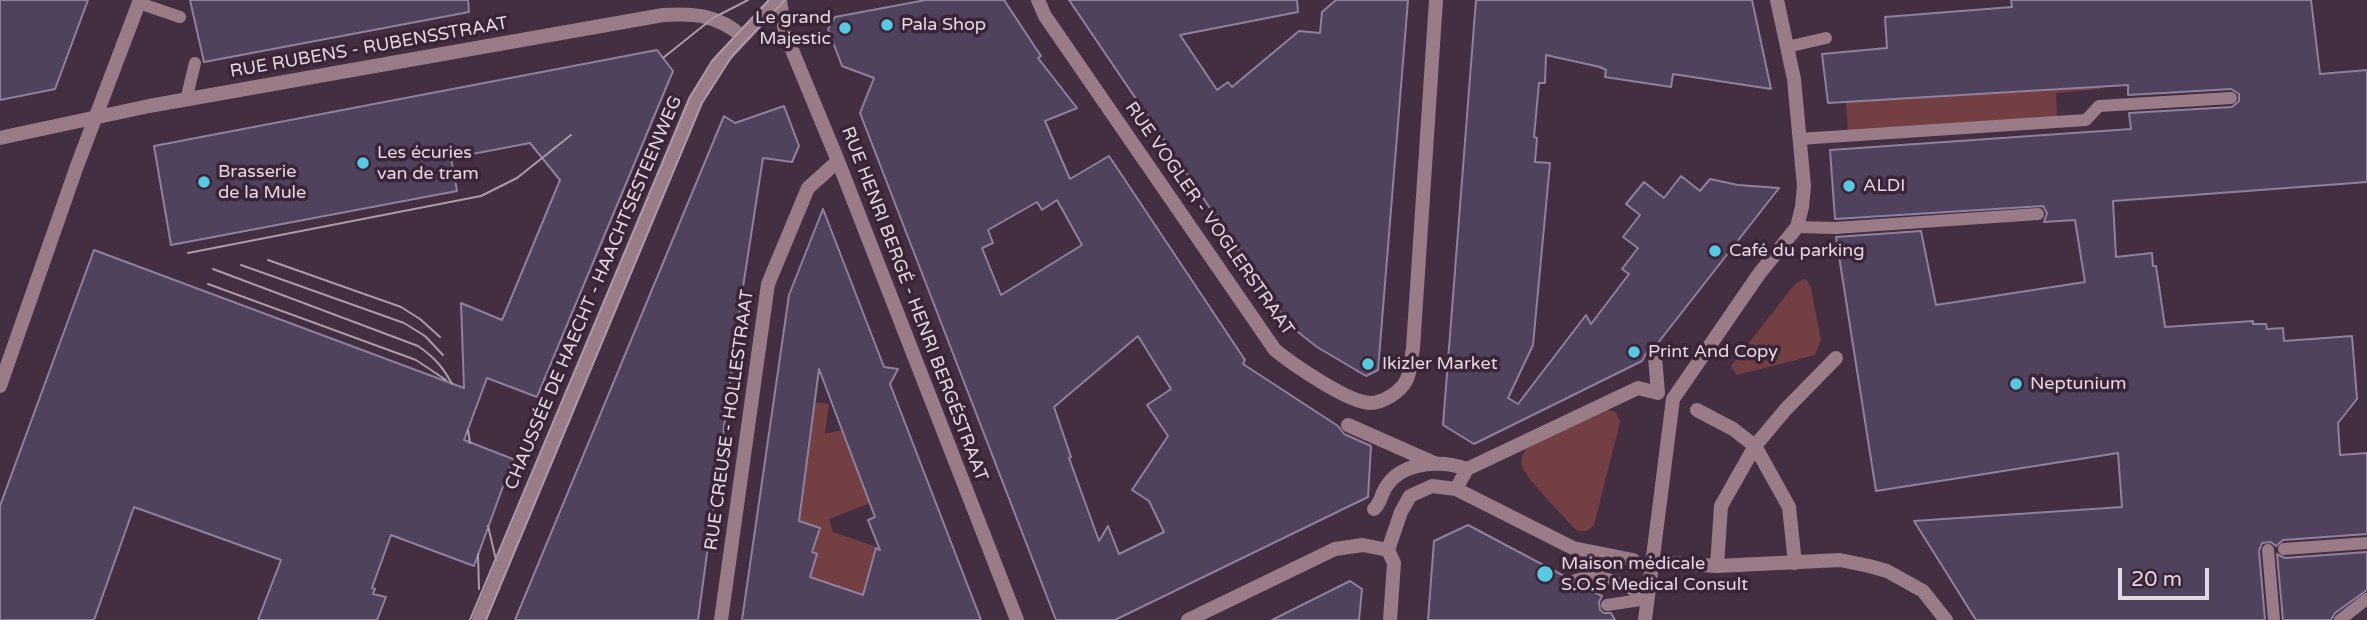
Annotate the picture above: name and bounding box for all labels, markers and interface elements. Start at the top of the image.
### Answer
place label: Le grand Majestic [755,7,831,50]
street label: RUE RUBENS - RUBENSSTRAAT [228,13,510,83]
place label: Pala Shop [901,14,986,36]
marker: Pala Shop [879,17,895,33]
marker: Le grand Majestic [837,20,853,36]
street label: CHAUSSÉE DE HAECHT - HAACHTSESTEENWEG [501,93,687,493]
street label: RUE VOGLER - VOGLERSTRAAT [1120,98,1298,340]
street label: RUE HENRI BERGÉ - HENRI BERGÉSTRAAT [836,124,992,484]
place label: Les écuries van de tram [377,142,479,184]
marker: Les écuries van de tram [355,155,371,171]
place label: Brasserie de la Mule [218,161,306,204]
marker: Brasserie de la Mule [196,174,212,190]
place label: ALDI [1863,175,1905,197]
marker: ALDI [1841,178,1857,194]
place label: Café du parking [1729,240,1865,262]
marker: Café du parking [1707,243,1723,259]
street label: RUE CREUSE - HOLLESTRAAT [701,288,759,552]
place label: Print And Copy [1648,341,1778,363]
marker: Print And Copy [1626,344,1642,360]
place label: Ikizler Market [1382,353,1498,375]
marker: Ikizler Market [1360,356,1376,372]
place label: Neptunium [2030,373,2126,395]
marker: Neptunium [2008,376,2024,392]
place label: Maison médicale S.O.S Medical Consult [1561,553,1748,596]
scale bar [2122,554,2213,598]
marker: Maison médicale S.O.S Medical Consult [1535,564,1555,584]
text: 20 m [2131,567,2182,592]

